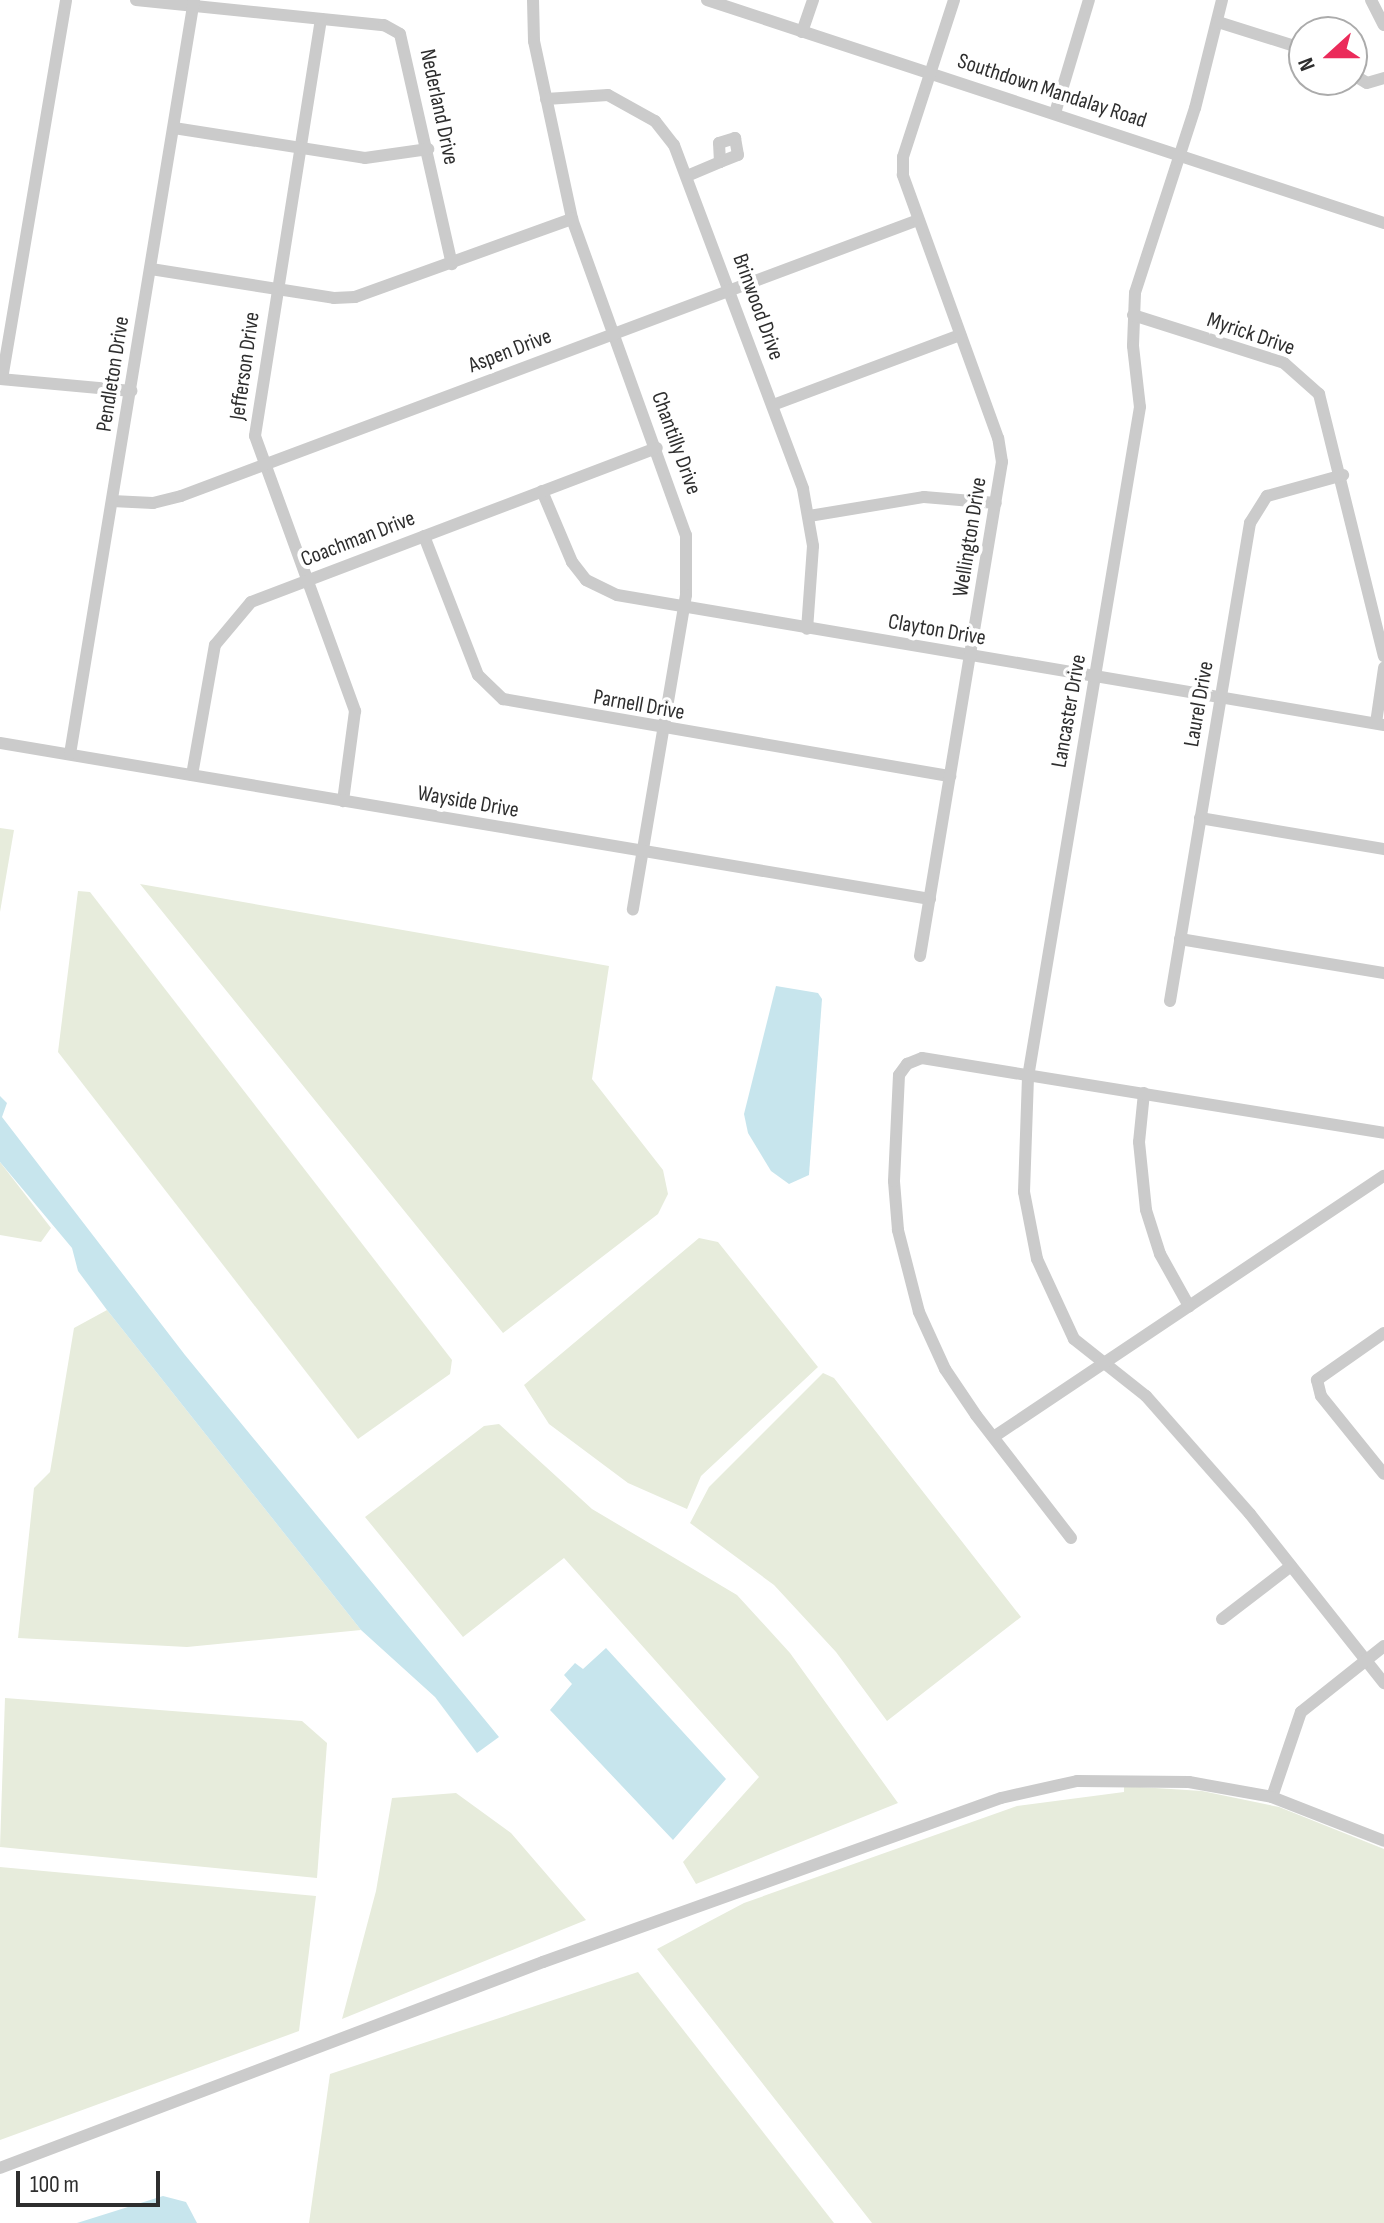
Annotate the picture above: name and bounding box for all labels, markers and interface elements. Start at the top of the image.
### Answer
north arrow [1288,16,1368,96]
street label: Nederland Drive [414,47,464,167]
street label: Southdown Mandalay Road [954,48,1150,134]
text: N [1292,54,1322,74]
street label: Brinwood Drive [727,250,789,364]
street label: Myrick Drive [1204,307,1298,361]
street label: Jefferson Drive [224,310,266,422]
street label: Pendleton Drive [91,314,135,434]
street label: Aspen Drive [465,323,555,379]
street label: Chantilly Drive [645,388,707,498]
street label: Wellington Drive [948,475,992,599]
street label: Coachman Drive [297,505,419,573]
street label: Clayton Drive [886,608,988,652]
street label: Lancaster Drive [1046,652,1092,770]
street label: Laurel Drive [1178,659,1220,749]
street label: Parnell Drive [591,684,687,726]
street label: Wayside Drive [415,780,521,824]
scale bar [20,2155,164,2205]
text: 100 m [30,2170,79,2199]

